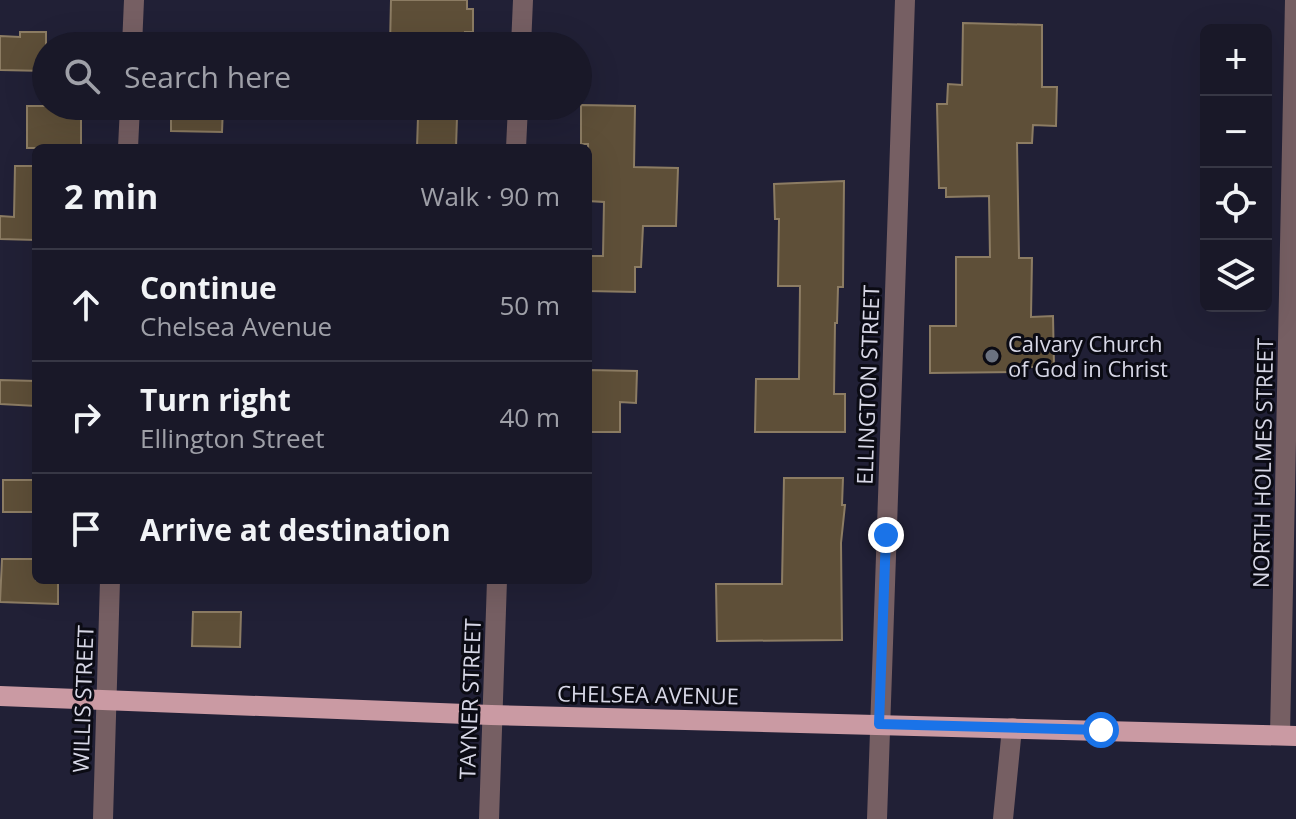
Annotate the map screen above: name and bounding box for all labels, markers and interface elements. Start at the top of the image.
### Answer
map controls [1200,24,1272,312]
button: + [1200,24,1272,96]
search box [32,32,592,120]
icon: search [60,54,104,98]
text: Search here [124,56,291,97]
button: − [1200,96,1272,168]
button: locate [1200,168,1272,240]
text: 2 min [64,173,158,219]
text: Walk · 90 m [420,178,560,214]
button: layers [1200,240,1272,312]
text: Continue [140,267,277,308]
icon: ahead [64,283,108,327]
street label: ELLINGTON STREET [849,285,885,485]
text: 50 m [499,287,560,323]
text: Chelsea Avenue [140,308,332,344]
place label: Calvary Church of God in Christ [1008,328,1168,383]
street label: NORTH HOLMES STREET [1245,338,1279,588]
marker: Calvary Church of God in Christ [983,347,1001,365]
text: Turn right [140,379,291,420]
icon: right [64,395,108,439]
text: 40 m [499,399,560,435]
text: Ellington Street [140,420,324,456]
icon: arrive [64,507,108,551]
text: Arrive at destination [140,509,451,550]
route end [868,517,904,553]
street label: TAYNER STREET [451,618,487,780]
street label: WILLIS STREET [64,625,100,773]
street label: CHELSEA AVENUE [557,677,739,711]
route start [1083,712,1119,748]

